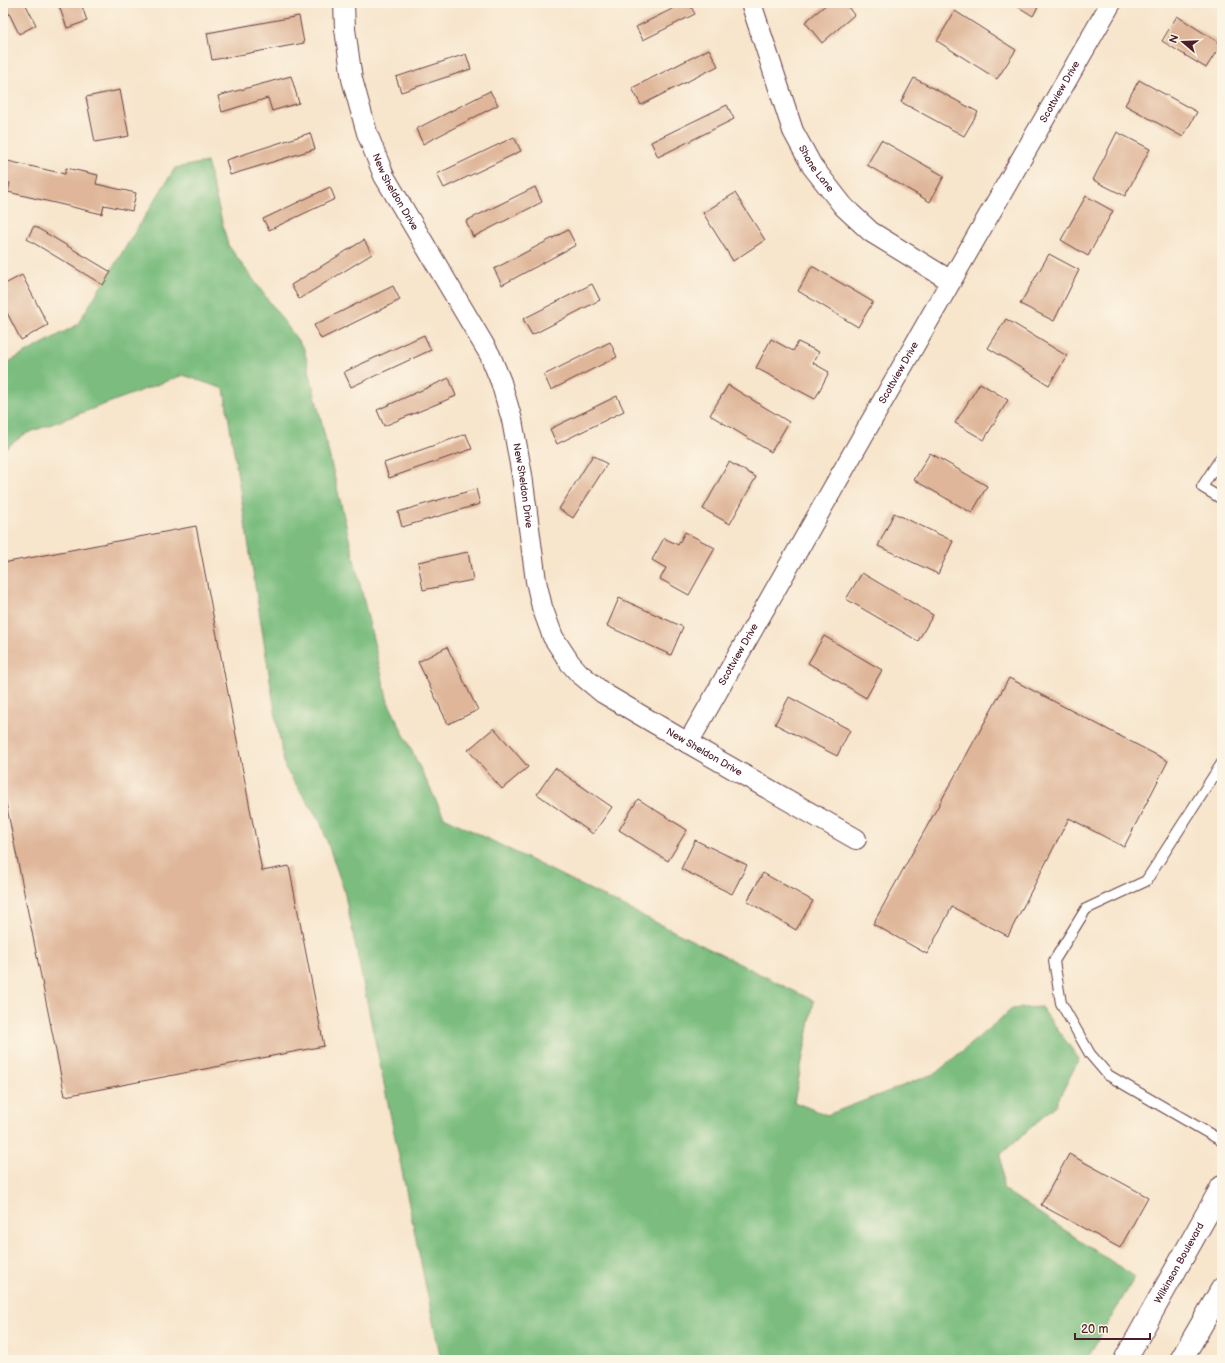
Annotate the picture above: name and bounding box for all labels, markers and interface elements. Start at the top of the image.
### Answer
north arrow [1163,22,1203,62]
text: N [1167,33,1182,45]
street label: Scottview Drive [1037,59,1082,125]
street label: Shane Lane [796,143,836,195]
street label: New Sheldon Drive [370,152,421,233]
street label: Scottview Drive [876,340,921,406]
street label: New Sheldon Drive [510,442,535,529]
street label: Scottview Drive [716,621,761,687]
street label: New Sheldon Drive [664,726,744,779]
street label: Wilkinson Boulevard [1152,1220,1207,1306]
scale bar [1075,1315,1150,1341]
text: 20 m [1081,1322,1108,1337]

